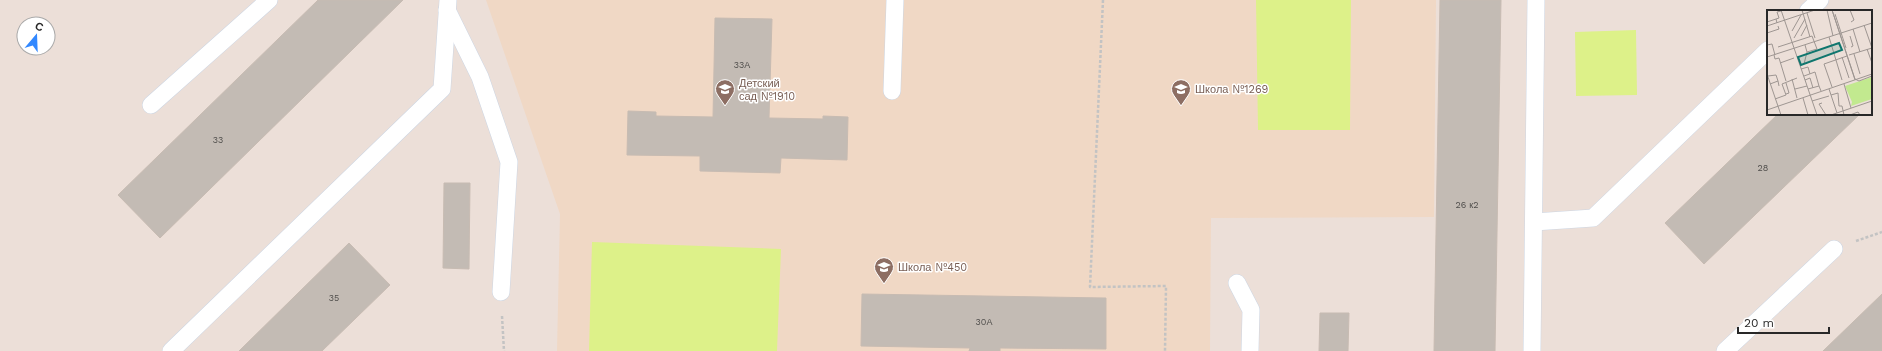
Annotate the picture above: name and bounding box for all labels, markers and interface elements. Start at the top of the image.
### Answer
inset map [1767,10,1872,115]
north arrow [16,16,56,56]
text: С [33,20,45,34]
house number: 33А [734,60,750,70]
place label: Детский сад №1910 [739,77,795,103]
school or university icon: Детский сад №1910 [714,78,736,106]
school or university icon: Школа №1269 [1170,78,1192,106]
place label: Школа №1269 [1195,83,1269,96]
house number: 33 [213,135,223,145]
house number: 28 [1758,163,1768,173]
house number: 26 к2 [1456,200,1478,210]
school or university icon: Школа №450 [873,256,895,284]
place label: Школа №450 [898,261,967,274]
house number: 35 [329,293,339,303]
scale bar [1738,309,1829,335]
text: 20 m [1744,316,1774,330]
house number: 30А [976,317,992,327]

